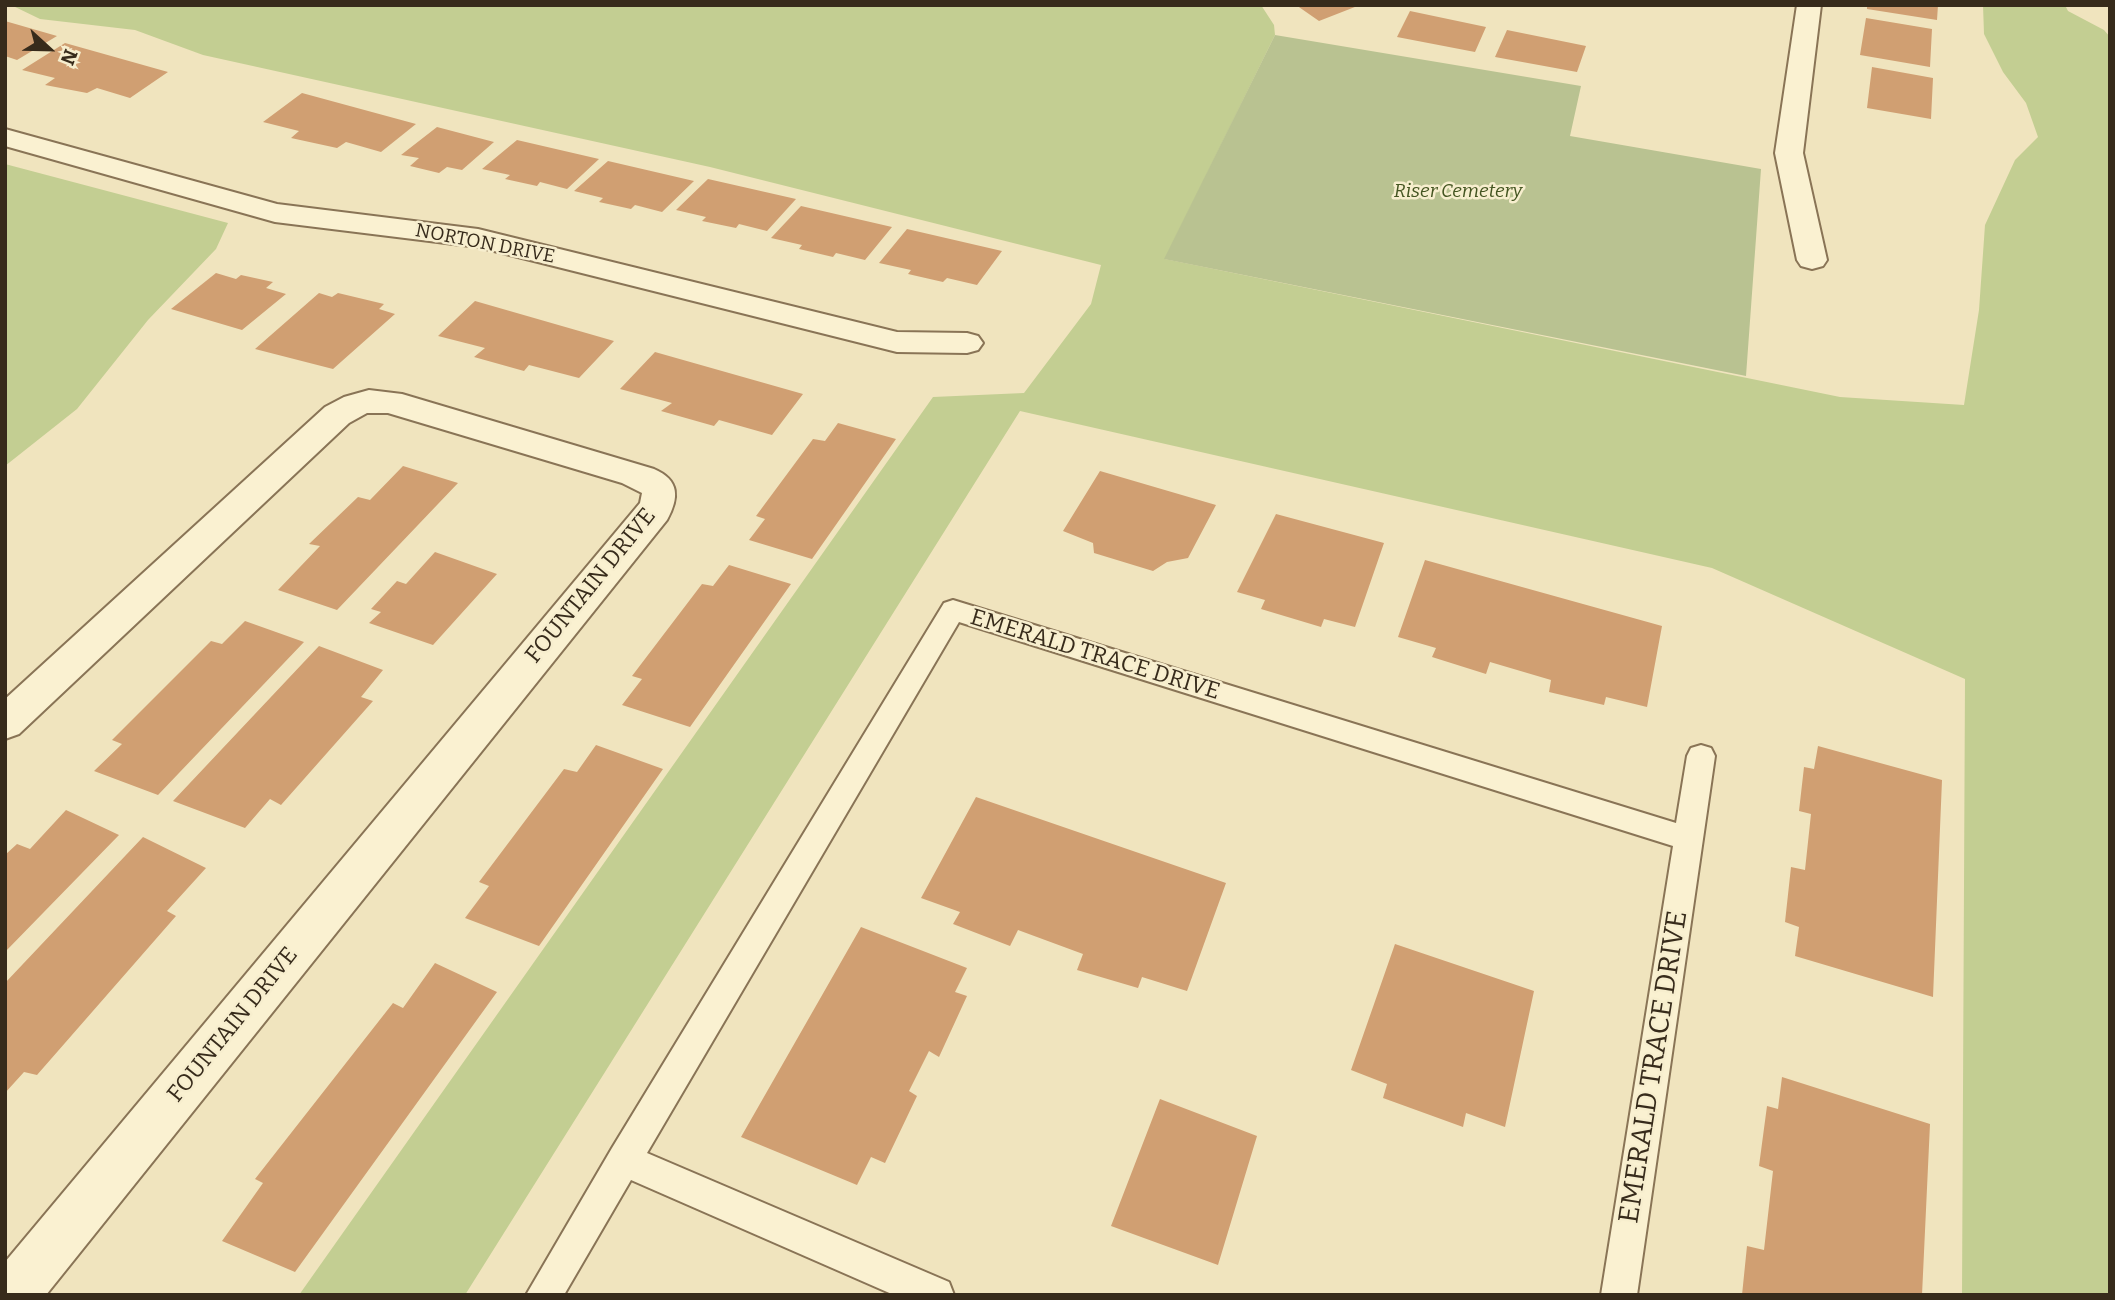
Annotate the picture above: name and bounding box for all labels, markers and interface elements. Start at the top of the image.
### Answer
north arrow [14,14,84,84]
text: N [56,46,82,68]
park label: Riser Cemetery [1394,181,1522,203]
street label: NORTON DRIVE [413,219,557,269]
street label: FOUNTAIN DRIVE [520,503,662,669]
street label: EMERALD TRACE DRIVE [967,604,1223,706]
street label: EMERALD TRACE DRIVE [1613,908,1695,1226]
street label: FOUNTAIN DRIVE [162,942,304,1108]

